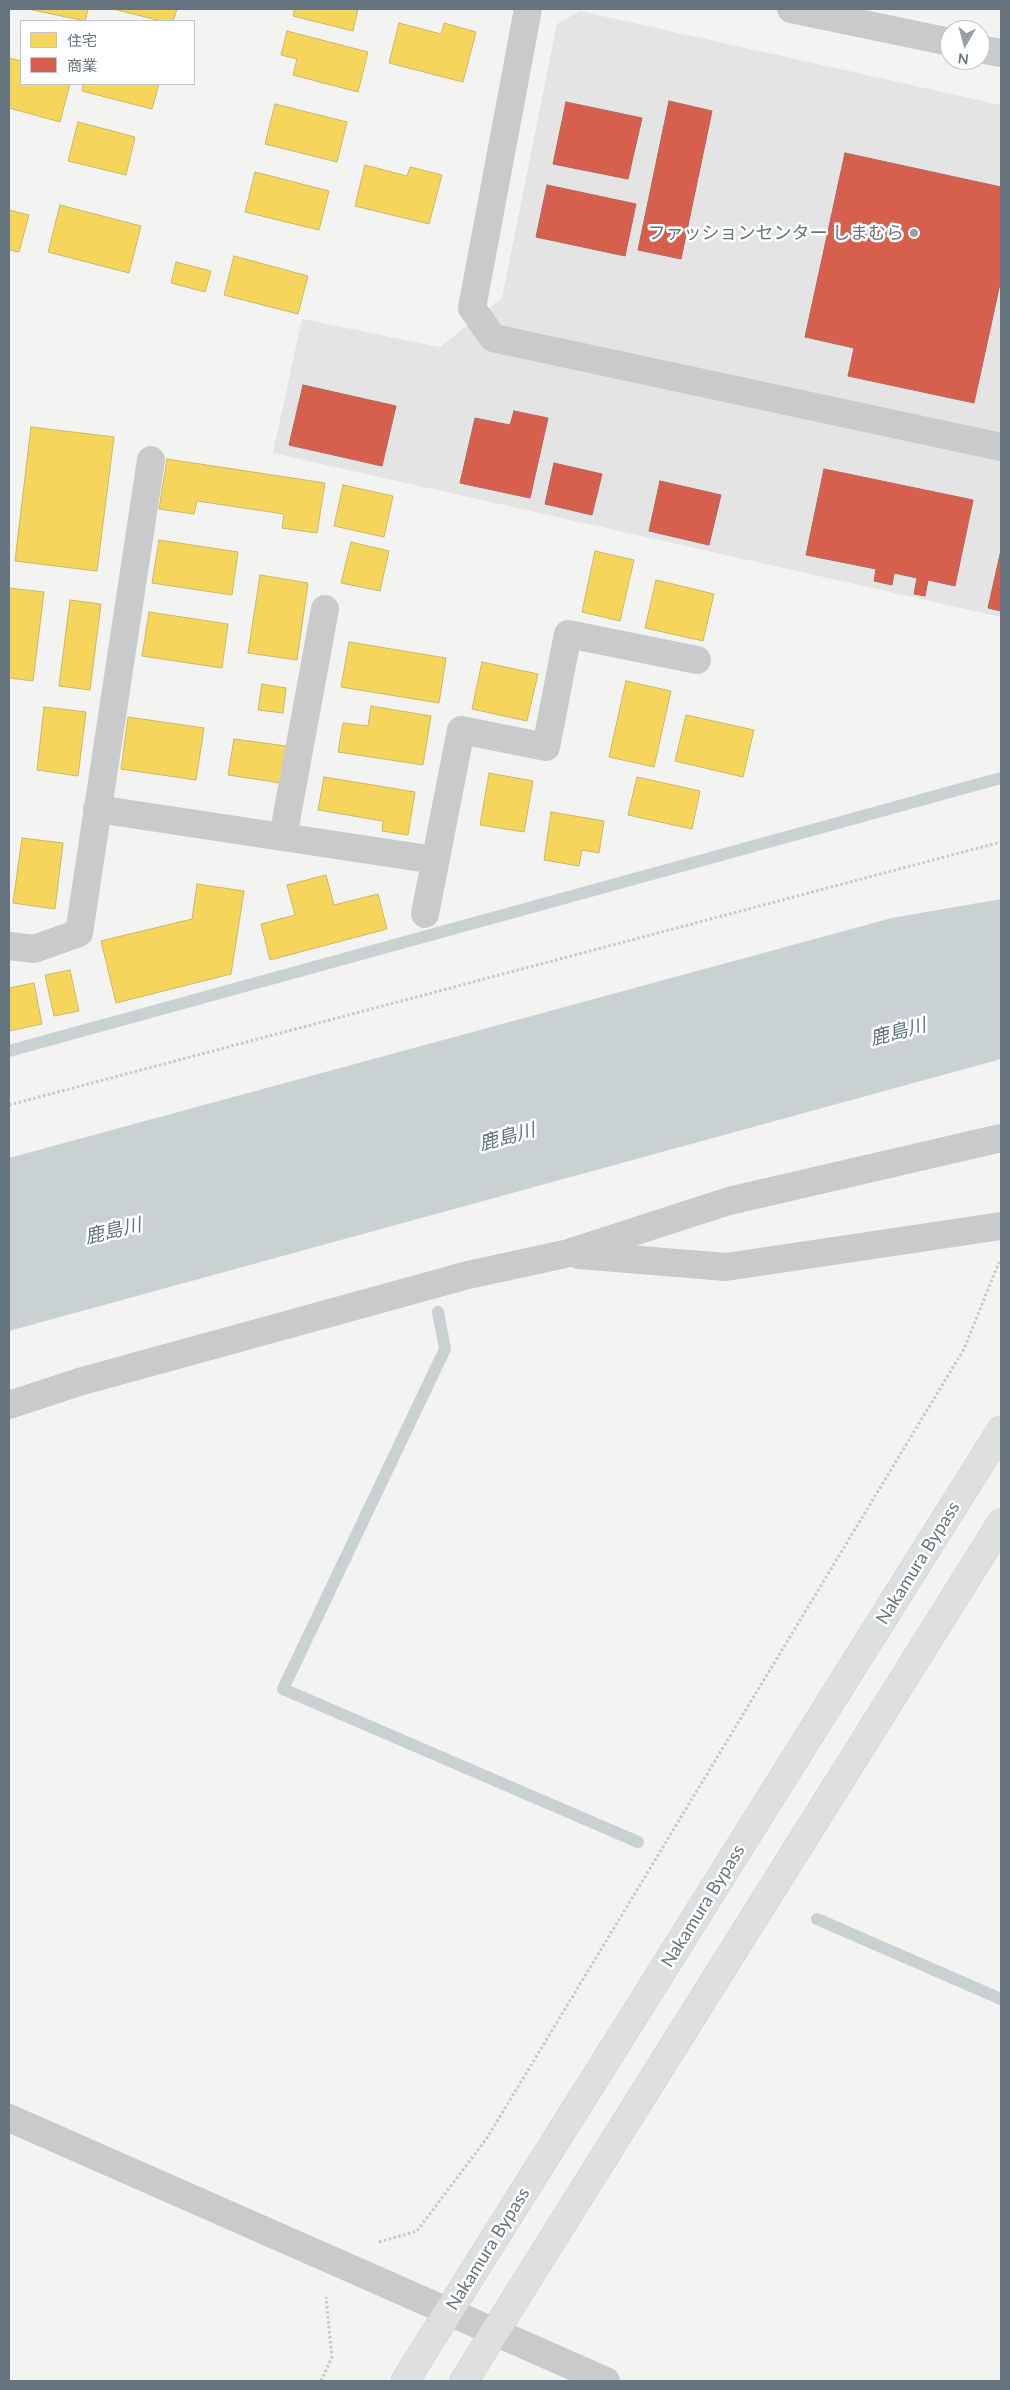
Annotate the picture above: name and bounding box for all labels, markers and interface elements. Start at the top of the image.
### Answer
legend [20,20,195,85]
north arrow [940,20,990,70]
text: 住宅 [67,31,97,49]
text: N [957,50,970,68]
text: 商業 [67,56,97,74]
place label: ファッションセンター しまむら [647,222,904,244]
marker: ファッションセンター しまむら [908,227,920,239]
water label: 鹿島川 [868,1014,928,1050]
water label: 鹿島川 [477,1119,537,1155]
water label: 鹿島川 [83,1213,143,1249]
street label: Nakamura Bypass [872,1498,964,1628]
street label: Nakamura Bypass [657,1841,749,1971]
street label: Nakamura Bypass [442,2184,534,2314]

